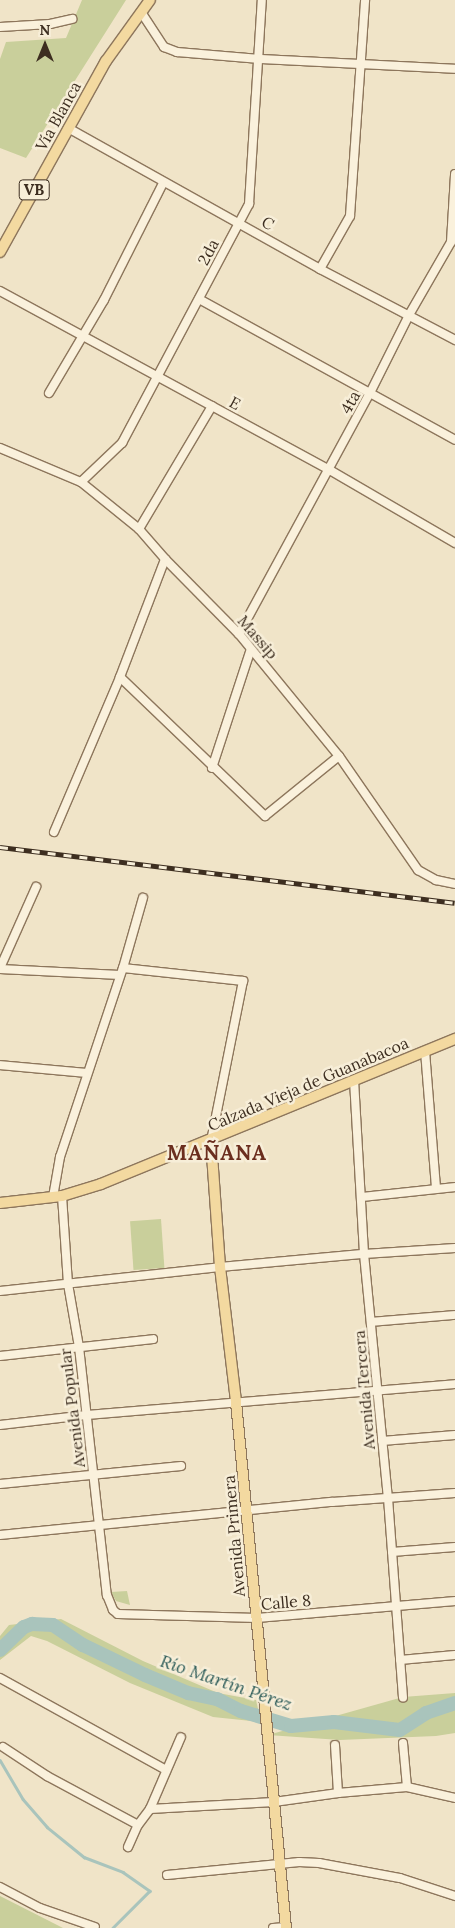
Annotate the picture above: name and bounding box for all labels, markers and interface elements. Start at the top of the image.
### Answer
north arrow [20,20,70,70]
text: N [40,21,50,39]
street label: Vía Blanca [31,78,85,154]
road number: VB [18,178,50,202]
street label: C [258,212,278,234]
street label: 2da [193,236,223,268]
street label: 4ta [336,387,364,417]
street label: E [226,392,244,414]
street label: Massip [234,611,282,663]
street label: Calzada Vieja de Guanabacoa [205,1033,411,1135]
district label: MAÑANA [166,1140,268,1166]
street label: Avenida Tercera [349,1330,379,1450]
street label: Avenida Popular [55,1347,89,1469]
street label: Avenida Primera [219,1475,249,1597]
street label: Calle 8 [260,1590,312,1614]
water label: Río Martín Pérez [157,1650,295,1716]

